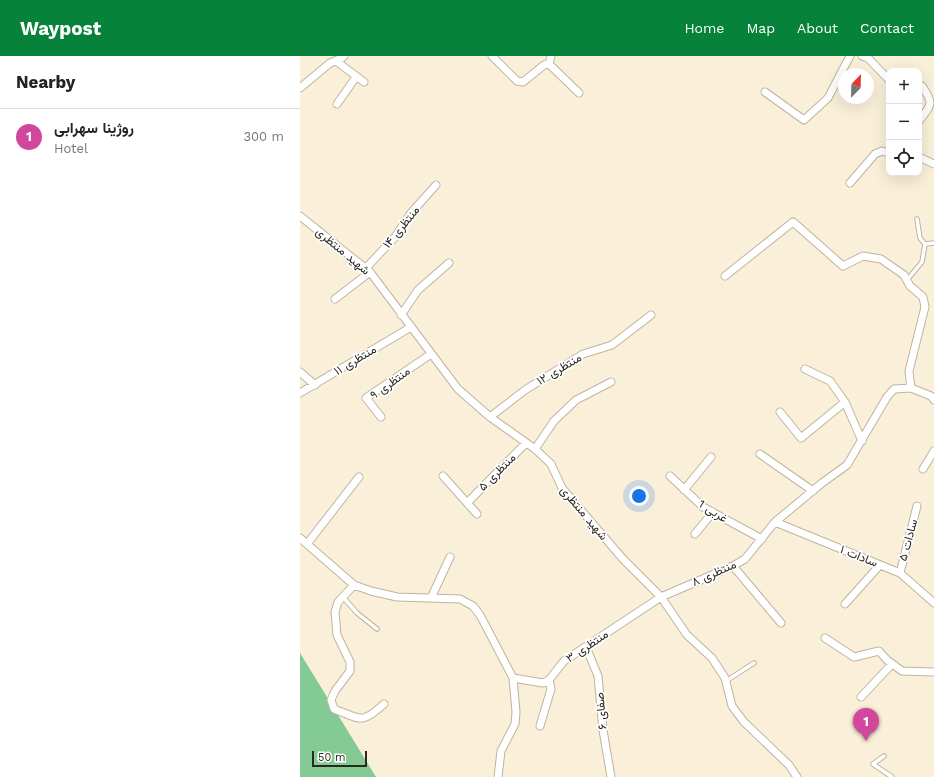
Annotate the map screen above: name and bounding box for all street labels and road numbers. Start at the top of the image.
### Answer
street label: منتظری ۱۴ [380,203,423,252]
street label: شهید منتظری [312,224,373,278]
street label: منتظری ۱۱ [331,342,379,379]
street label: منتظری ۱۲ [534,350,584,389]
street label: منتظری ۹ [367,364,413,403]
street label: منتظری ۵ [475,450,519,494]
street label: شهید منتظری [557,483,611,544]
street label: غربی 1 [695,497,730,526]
street label: سادات ۵ [896,518,920,562]
street label: سادات ۱ [838,542,880,570]
street label: منتظری ۸ [690,557,739,590]
street label: منتظری ۳ [563,627,611,666]
street label: صفای ۶ [592,692,611,730]

